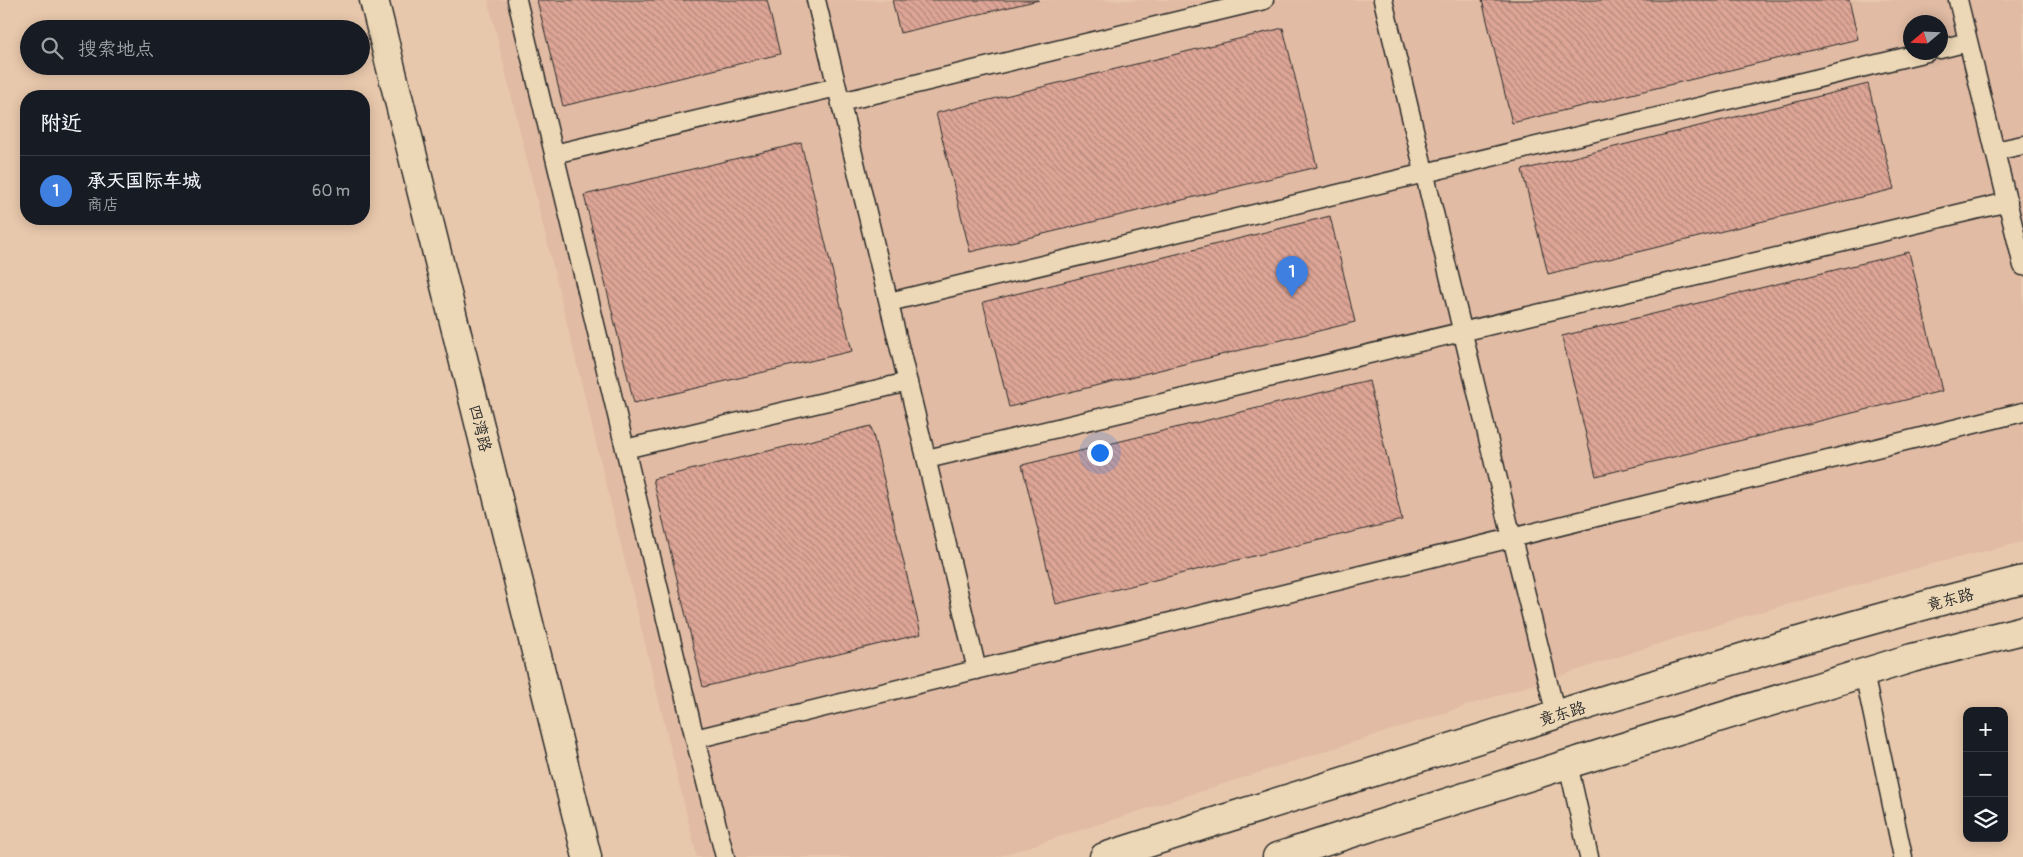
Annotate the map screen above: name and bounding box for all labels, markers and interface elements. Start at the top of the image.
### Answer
north arrow [1903,15,1948,60]
search box [20,20,370,75]
icon: search [38,34,66,62]
text: 搜索地点 [78,37,154,61]
text: 附近 [40,110,82,137]
text: 承天国际车城 [87,169,201,193]
text: 1 [53,181,59,201]
text: 60 m [312,181,350,201]
text: 商店 [87,195,119,215]
pin: 1 [1276,256,1308,297]
street label: 四湾路 [465,403,496,454]
your location [1087,440,1113,466]
street label: 竟东路 [1924,584,1976,616]
street label: 竟东路 [1536,697,1588,731]
map controls [1963,707,2008,842]
button: + [1963,707,2008,752]
button: − [1963,752,2008,797]
button: layers [1963,797,2008,842]

